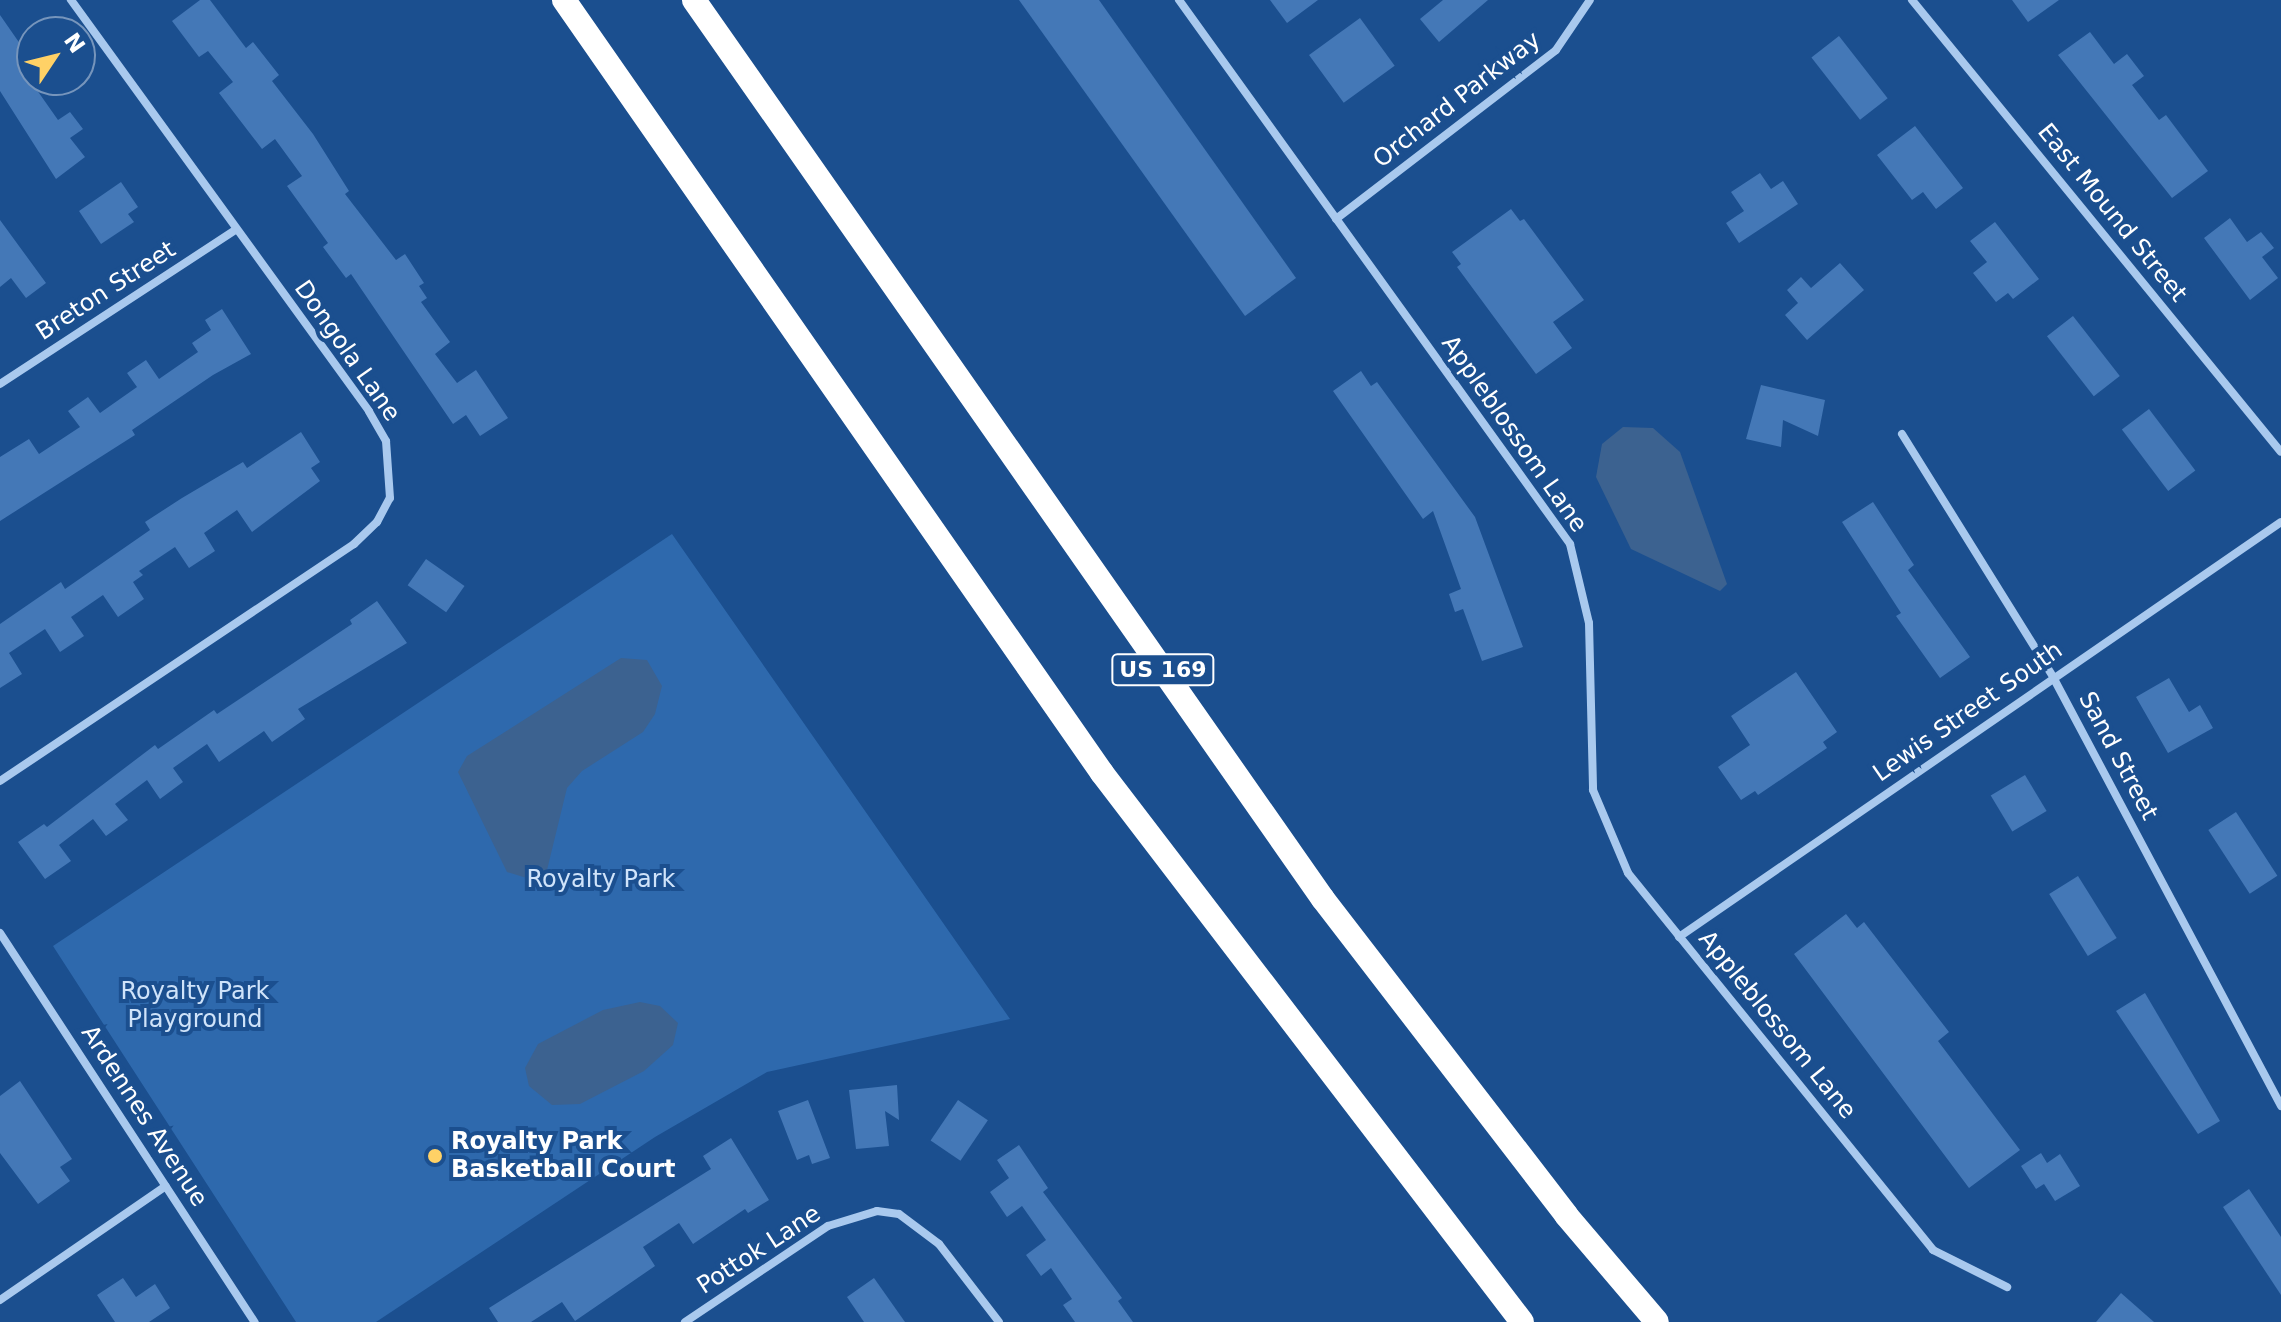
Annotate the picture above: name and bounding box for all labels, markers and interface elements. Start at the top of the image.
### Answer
north arrow [16,16,96,96]
street label: Orchard Parkway [1368,26,1546,174]
text: N [59,28,90,58]
street label: East Mound Street [2031,118,2193,308]
street label: Breton Street [31,235,181,347]
street label: Dongola Lane [288,275,406,427]
street label: Appleblossom Lane [1435,330,1593,538]
street label: Lewis Street South [1868,636,2068,788]
road number: US 169 [1111,652,1215,688]
street label: Sand Street [2072,687,2164,825]
park label: Royalty Park [527,866,675,894]
street label: Appleblossom Lane [1692,925,1862,1125]
park label: Royalty Park Playground [121,978,269,1034]
street label: Ardennes Avenue [75,1020,213,1212]
place label: Royalty Park Basketball Court [451,1128,676,1184]
marker: Royalty Park Basketball Court [426,1147,444,1165]
street label: Pottok Lane [692,1199,826,1301]

